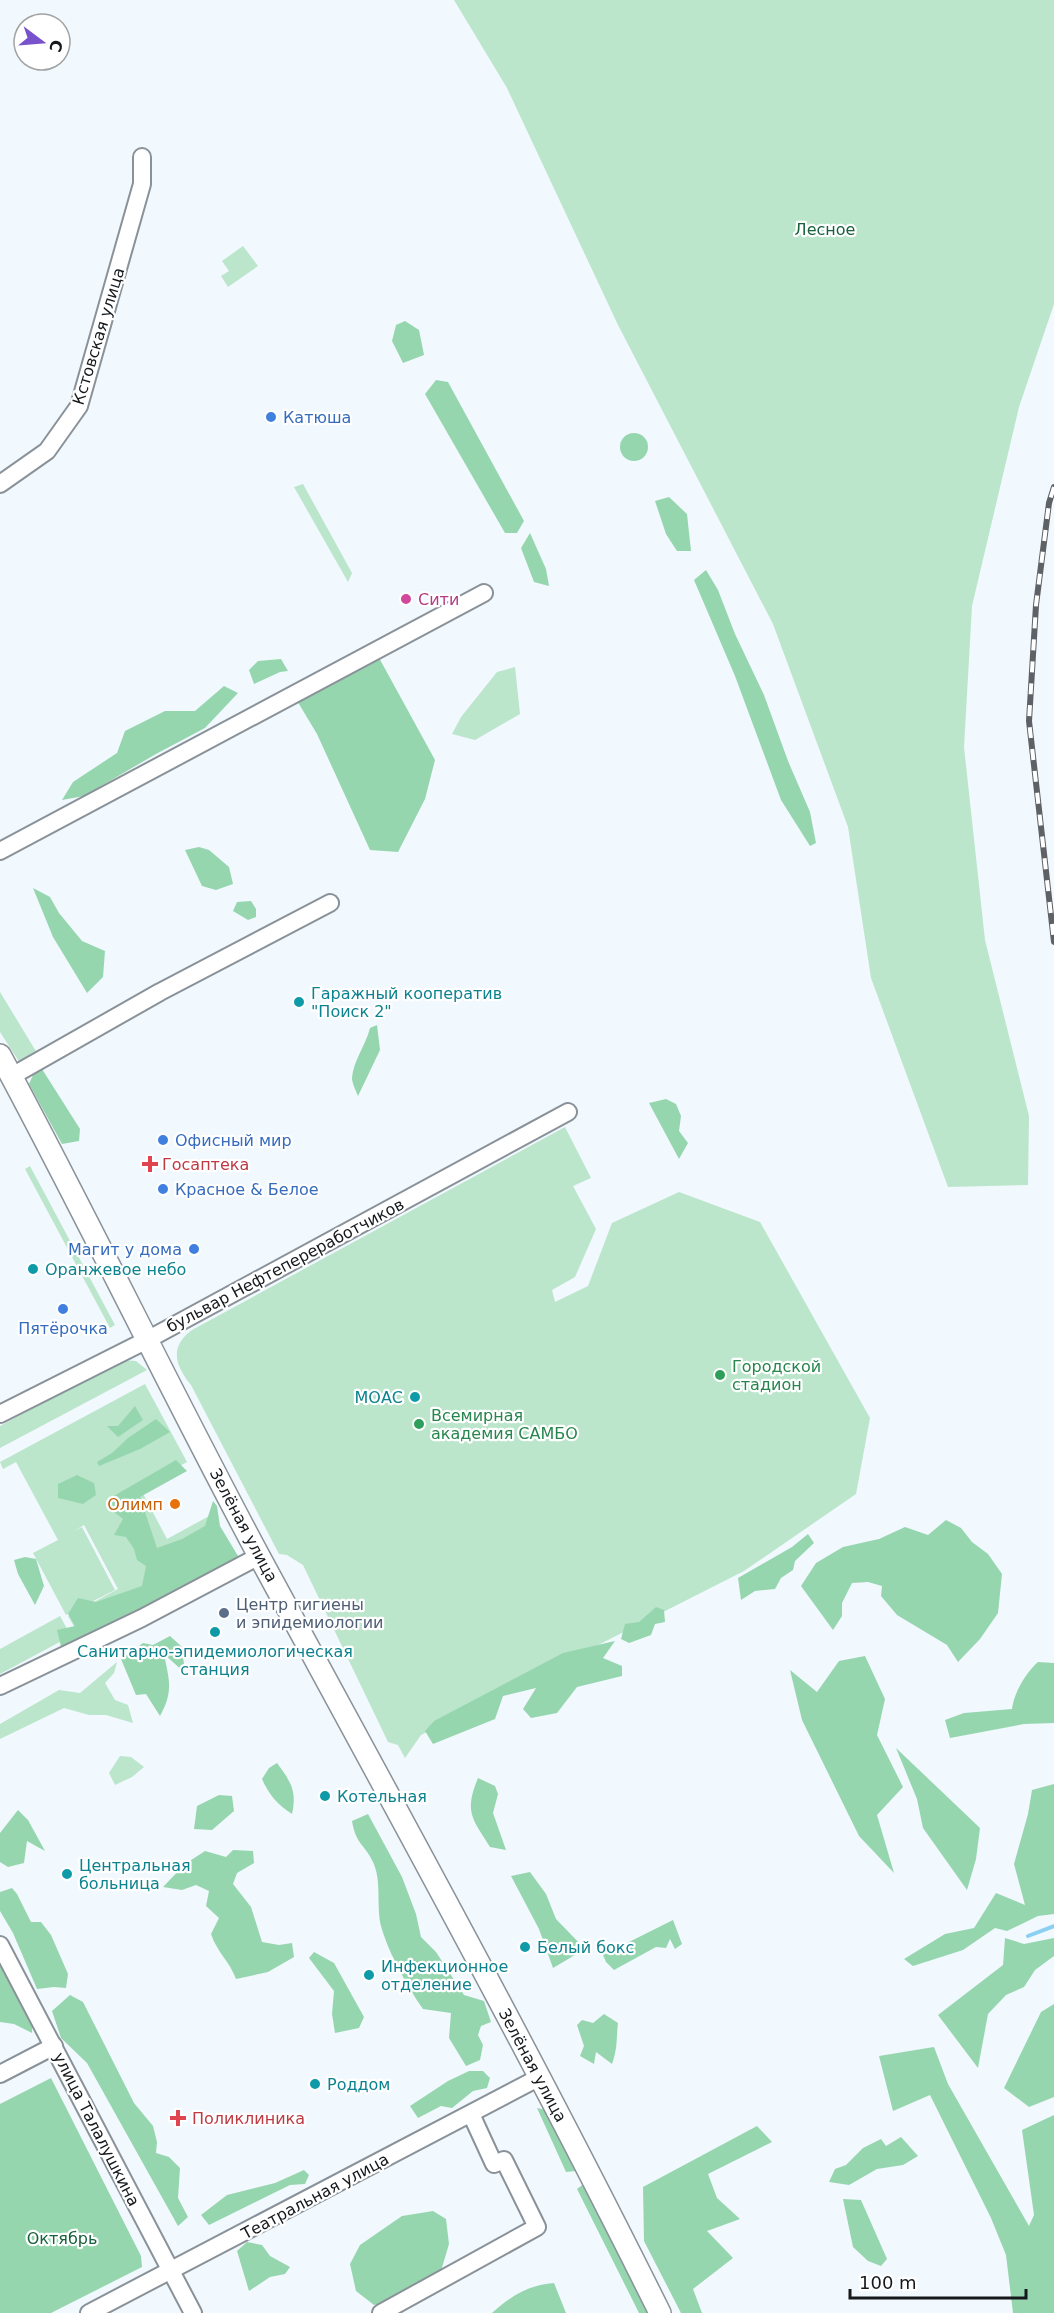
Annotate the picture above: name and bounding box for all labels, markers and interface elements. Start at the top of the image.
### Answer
north arrow [12,12,72,72]
text: С [45,38,67,54]
park label: Лесное [795,220,855,239]
street label: Кстовская улица [69,265,128,407]
place label: Катюша [283,408,351,427]
marker: Катюша [264,410,278,424]
place label: Сити [418,590,459,609]
marker: Сити [399,592,413,606]
place label: Гаражный кооператив "Поиск 2" [311,984,502,1021]
marker: Гаражный кооператив "Поиск 2" [292,995,306,1009]
place label: Офисный мир [175,1131,292,1150]
marker: Офисный мир [156,1133,170,1147]
place label: Госаптека [162,1155,249,1174]
marker: Госаптека [143,1157,157,1171]
place label: Красное & Белое [175,1180,319,1199]
marker: Красное & Белое [156,1182,170,1196]
street label: бульвар Нефтепереработчиков [163,1195,407,1336]
place label: Магит у дома [68,1240,182,1259]
marker: Магит у дома [187,1242,201,1256]
place label: Оранжевое небо [45,1260,186,1279]
marker: Оранжевое небо [26,1262,40,1276]
marker: Пятёрочка [56,1302,70,1316]
place label: Пятёрочка [18,1319,108,1338]
place label: Городской стадион [732,1357,821,1394]
marker: Городской стадион [713,1368,727,1382]
place label: МОАС [354,1388,403,1407]
marker: МОАС [408,1390,422,1404]
place label: Всемирная академия САМБО [431,1406,578,1443]
marker: Всемирная академия САМБО [412,1417,426,1431]
street label: Зелёная улица [206,1465,282,1585]
place label: Олимп [107,1495,163,1514]
marker: Олимп [168,1497,182,1511]
place label: Центр гигиены и эпидемиологии [236,1595,384,1632]
marker: Центр гигиены и эпидемиологии [217,1606,231,1620]
marker: Санитарно-эпидемиологическая станция [208,1625,222,1639]
place label: Санитарно-эпидемиологическая станция [77,1642,353,1679]
place label: Котельная [337,1787,427,1806]
marker: Котельная [318,1789,332,1803]
place label: Центральная больница [79,1856,191,1893]
marker: Центральная больница [60,1867,74,1881]
place label: Белый бокс [537,1938,634,1957]
marker: Белый бокс [518,1940,532,1954]
place label: Инфекционное отделение [381,1957,508,1994]
marker: Инфекционное отделение [362,1968,376,1982]
street label: Зелёная улица [495,2005,571,2125]
street label: улица Талалушкина [49,2049,144,2209]
place label: Роддом [327,2075,390,2094]
marker: Роддом [308,2077,322,2091]
marker: Поликлиника [169,2109,187,2127]
place label: Поликлиника [192,2109,305,2128]
street label: Театральная улица [237,2150,392,2244]
park label: Октябрь [27,2229,97,2248]
scale bar [850,2262,1026,2300]
text: 100 m [859,2272,917,2293]

